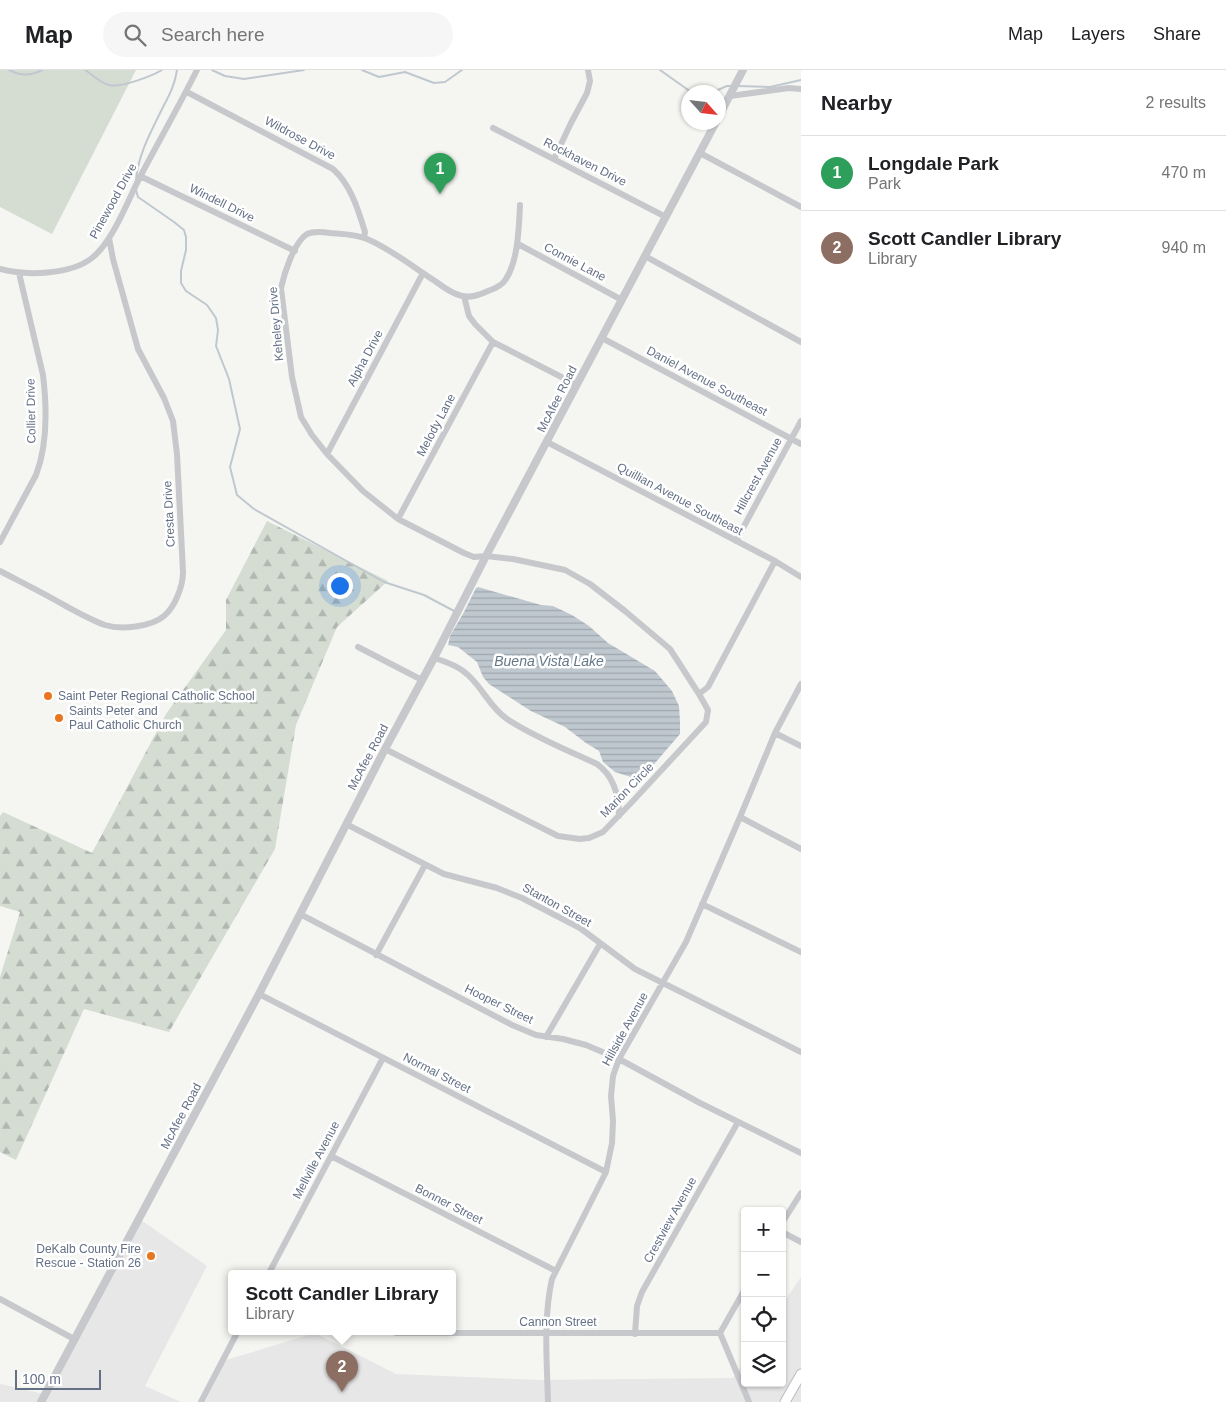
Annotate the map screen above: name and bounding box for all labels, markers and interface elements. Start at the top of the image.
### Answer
search box [103,12,453,57]
text: Map [25,21,73,48]
icon: search [121,21,149,49]
text: Search here [161,24,265,45]
text: Map [1008,24,1043,44]
text: Layers [1071,24,1125,44]
text: Share [1153,24,1201,44]
north arrow [681,85,726,130]
text: Nearby [821,91,892,114]
text: 2 results [1146,94,1206,111]
street label: Wildrose Drive [262,114,338,163]
street label: Rockhaven Drive [541,135,629,189]
pin: 1 [424,153,456,194]
text: Longdale Park [868,153,999,174]
street label: Pinewood Drive [87,161,140,241]
text: 1 [833,164,841,181]
text: 470 m [1162,164,1206,181]
text: Park [868,175,901,192]
street label: Windell Drive [187,181,257,225]
text: Scott Candler Library [868,228,1061,249]
text: 2 [833,239,841,256]
text: 940 m [1162,239,1206,256]
street label: Connie Lane [542,240,609,284]
text: Library [868,250,917,267]
street label: Keheley Drive [266,286,286,362]
street label: Alpha Drive [344,327,386,389]
street label: Daniel Avenue Southeast [644,343,770,419]
street label: McAfee Road [534,363,580,435]
street label: Collier Drive [23,378,39,444]
street label: Melody Lane [414,391,458,459]
street label: Hillcrest Avenue [731,435,785,517]
street label: Quillian Avenue Southeast [615,460,746,538]
street label: Cresta Drive [160,480,178,548]
your location [327,573,353,599]
water label: Buena Vista Lake [494,653,604,669]
place label: Saint Peter Regional Catholic School [58,689,255,703]
marker: Saint Peter Regional Catholic School [42,690,54,702]
place label: Saints Peter and Paul Catholic Church [69,704,182,732]
marker: Saints Peter and Paul Catholic Church [53,712,65,724]
street label: McAfee Road [345,722,391,792]
street label: Marion Circle [597,759,657,820]
street label: Stanton Street [520,880,595,930]
street label: Hooper Street [462,981,536,1027]
street label: Hillside Avenue [599,990,651,1068]
street label: Normal Street [401,1050,474,1096]
street label: McAfee Road [158,1081,204,1151]
street label: Mellville Avenue [290,1119,342,1201]
street label: Crestview Avenue [641,1174,700,1265]
street label: Bonner Street [413,1181,486,1227]
map controls [741,1207,786,1387]
button: + [741,1207,786,1252]
place label: DeKalb County Fire Rescue - Station 26 [36,1242,141,1270]
marker: DeKalb County Fire Rescue - Station 26 [145,1250,157,1262]
button: − [741,1252,786,1297]
popup [228,1270,456,1335]
text: Scott Candler Library [245,1283,439,1304]
button: locate [741,1297,786,1342]
text: Library [245,1305,294,1322]
street label: Cannon Street [519,1315,597,1329]
button: layers [741,1342,786,1387]
pin: 2 [326,1351,358,1392]
scale bar [15,1367,101,1390]
text: 100 m [22,1371,61,1387]

